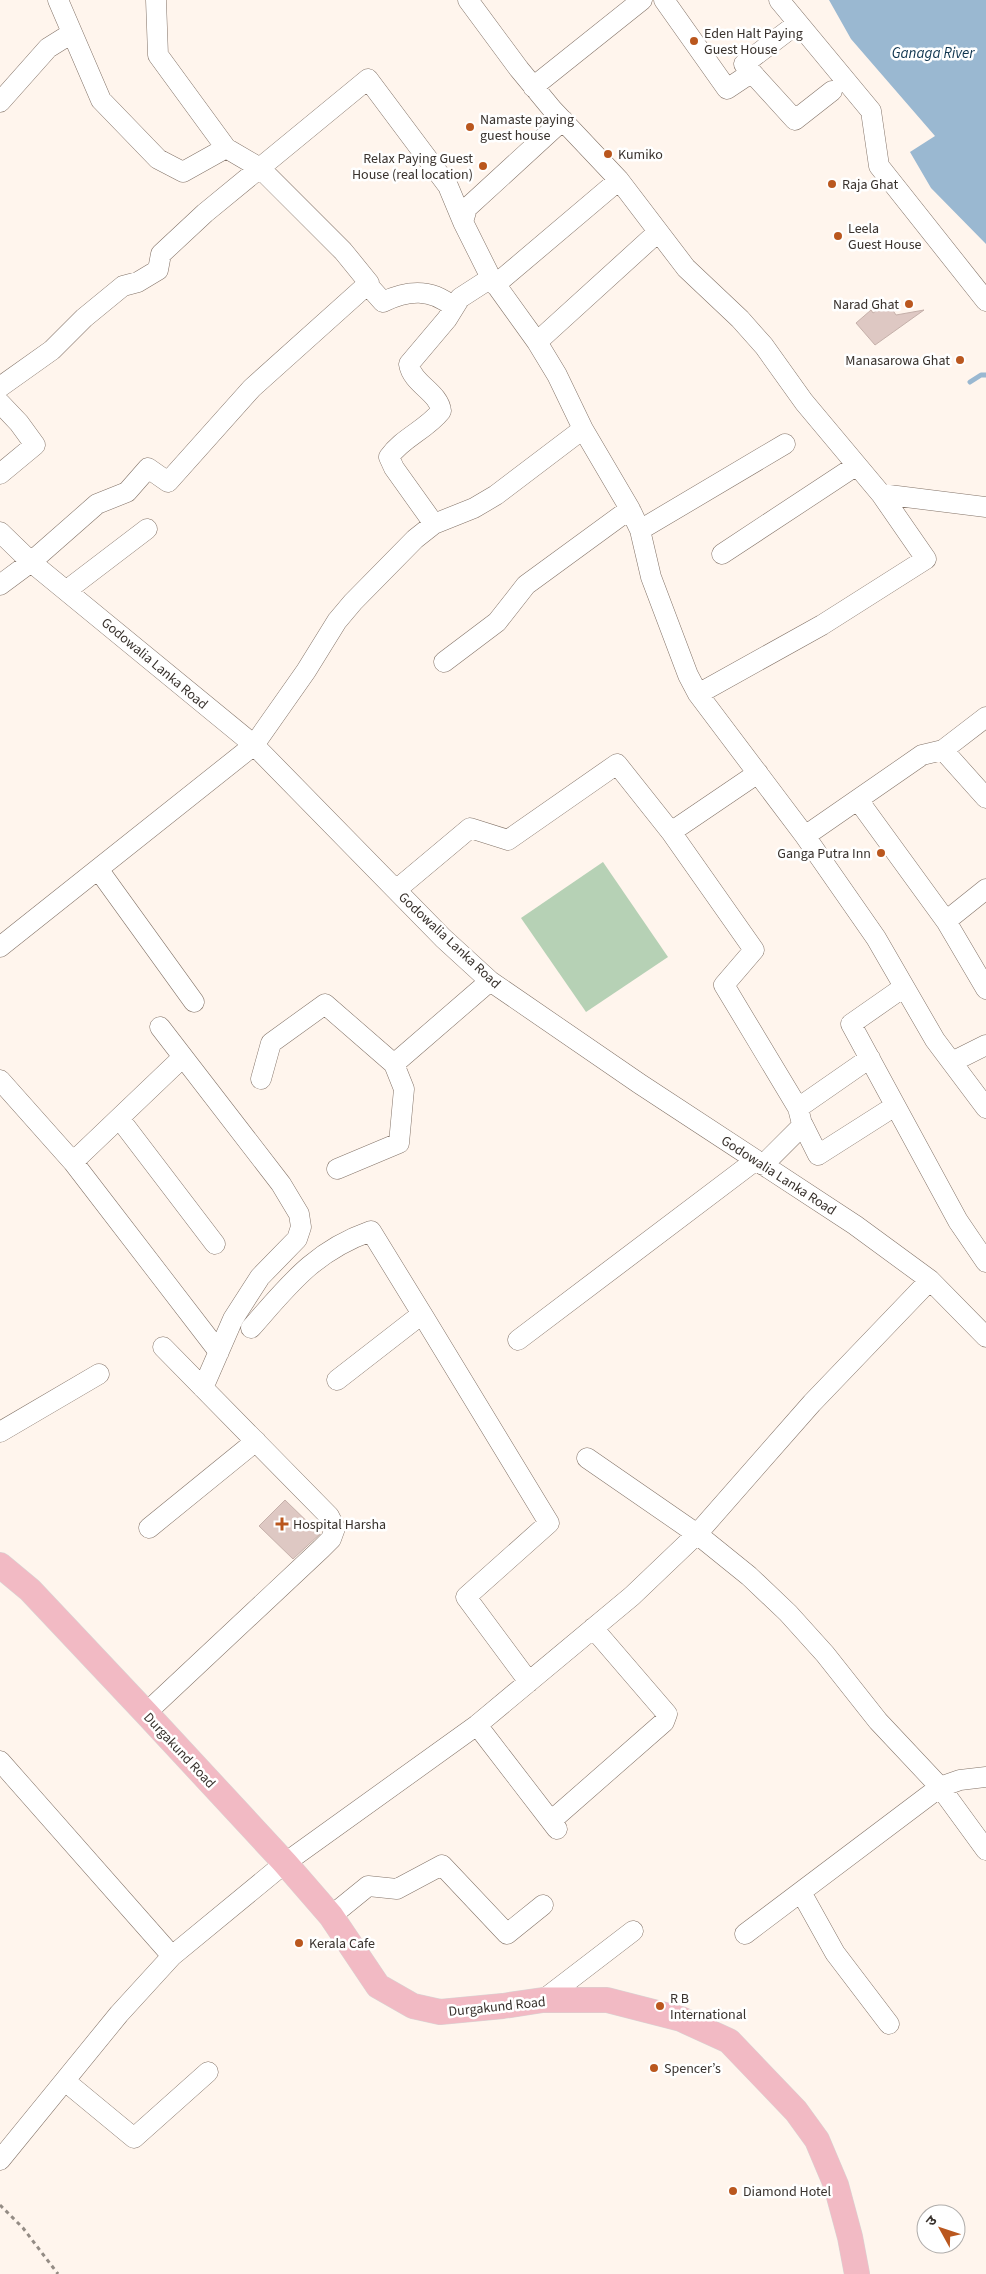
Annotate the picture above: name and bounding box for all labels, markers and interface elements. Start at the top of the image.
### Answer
place label: Eden Halt Paying Guest House [704,24,803,60]
marker: Eden Halt Paying Guest House [688,35,700,47]
water label: Ganaga River [892,43,975,64]
place label: Namaste paying guest house [480,110,574,146]
marker: Namaste paying guest house [464,121,476,133]
place label: Kumiko [618,145,663,165]
marker: Kumiko [602,148,614,160]
place label: Relax Paying Guest House (real location) [352,149,473,185]
marker: Relax Paying Guest House (real location) [477,160,489,172]
place label: Raja Ghat [842,175,898,195]
marker: Raja Ghat [826,178,838,190]
place label: Leela Guest House [848,219,922,255]
marker: Leela Guest House [832,230,844,242]
place label: Narad Ghat [833,295,899,315]
marker: Narad Ghat [903,298,915,310]
place label: Manasarowa Ghat [845,351,950,371]
marker: Manasarowa Ghat [954,354,966,366]
street label: Godowalia Lanka Road [97,613,212,714]
place label: Ganga Putra Inn [777,844,871,864]
marker: Ganga Putra Inn [875,847,887,859]
street label: Godowalia Lanka Road [394,888,505,994]
street label: Godowalia Lanka Road [717,1131,840,1221]
place label: Hospital Harsha [293,1515,386,1535]
marker: Hospital Harsha [275,1517,289,1531]
street label: Durgakund Road [139,1708,220,1793]
place label: Kerala Cafe [309,1934,375,1954]
marker: Kerala Cafe [293,1937,305,1949]
place label: R B International [670,1989,747,2025]
street label: Durgakund Road [448,1992,547,2022]
marker: R B International [654,2000,666,2012]
place label: Spencer’s [664,2059,721,2079]
marker: Spencer’s [648,2062,660,2074]
place label: Diamond Hotel [743,2182,831,2202]
marker: Diamond Hotel [727,2185,739,2197]
north arrow [916,2204,966,2254]
text: उ [922,2211,943,2231]

